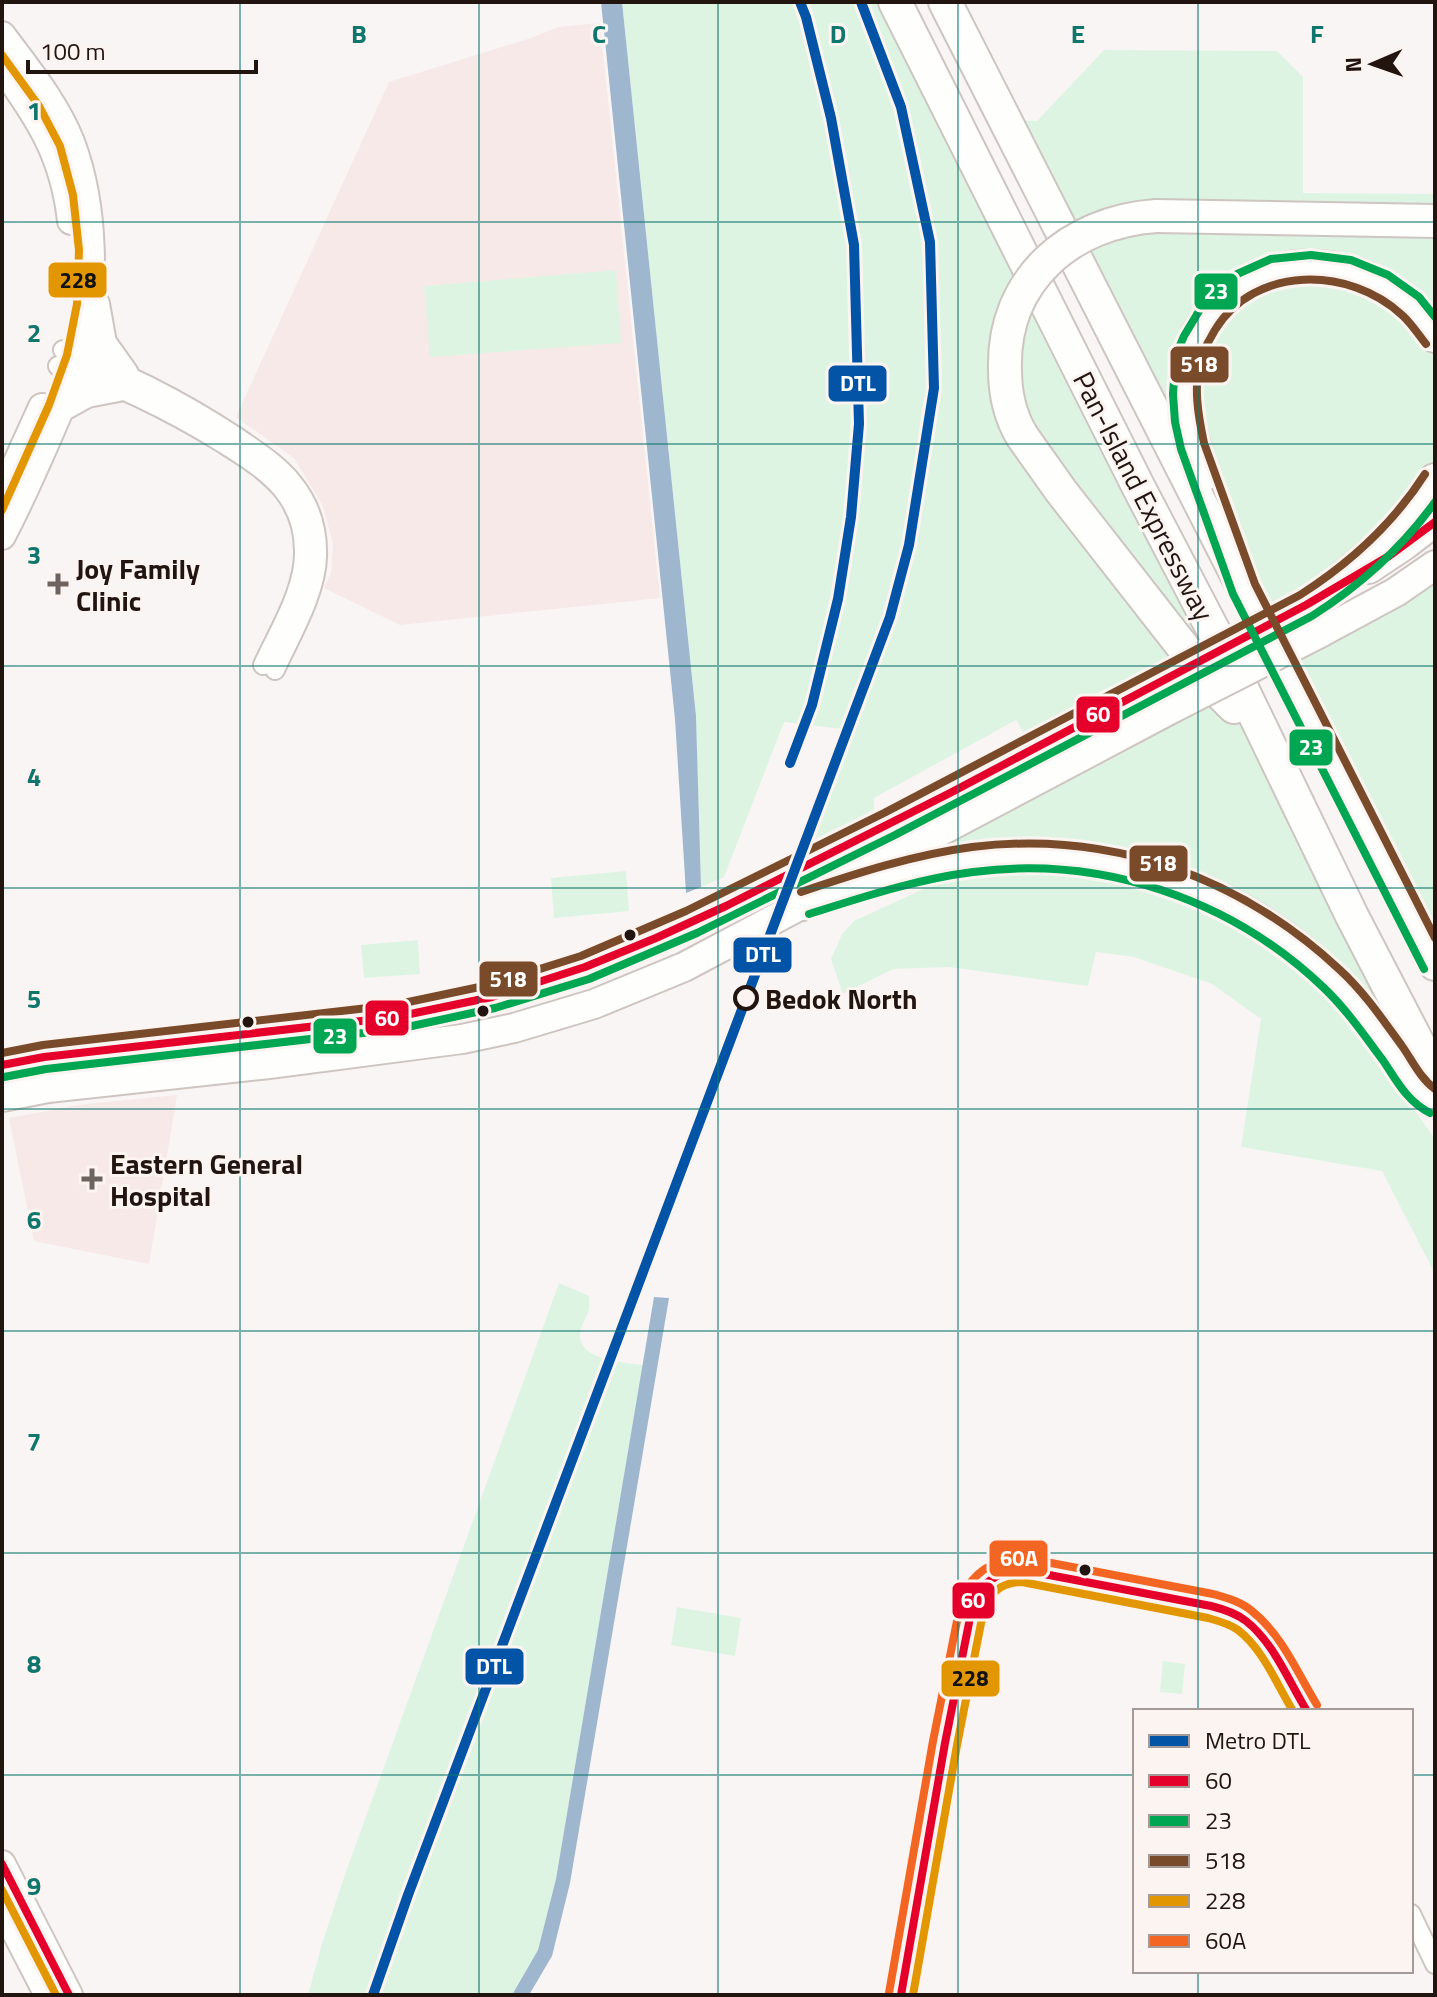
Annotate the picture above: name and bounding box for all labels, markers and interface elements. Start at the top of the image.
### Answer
text: B [351,14,367,53]
text: C [592,14,606,53]
text: D [830,14,846,53]
text: E [1071,14,1085,53]
text: F [1310,14,1324,53]
scale bar [28,24,256,74]
north arrow [1333,24,1413,104]
text: 100 m [40,33,106,69]
text: N [1336,56,1370,73]
text: 1 [27,91,41,130]
line badge: 228 [47,261,108,299]
text: 228 [60,263,96,297]
line badge: 23 [1193,272,1239,311]
text: 23 [1204,274,1228,308]
text: 2 [27,313,41,352]
line badge: 518 [1169,345,1230,384]
text: 518 [1181,347,1217,381]
line badge: DTL [827,364,888,403]
street label: Pan-Island Expressway [1062,364,1226,628]
text: DTL [840,366,877,400]
text: 3 [27,535,41,574]
place label: Joy Family Clinic [76,547,200,622]
marker: Joy Family Clinic [47,573,69,595]
line badge: 60 [1075,695,1121,734]
text: 60 [1086,697,1110,731]
line badge: 23 [1288,728,1334,767]
text: 23 [1299,730,1323,764]
text: 4 [27,757,41,796]
line badge: 518 [1128,844,1189,883]
text: 518 [1140,846,1176,880]
unlabelled marker [622,927,638,943]
line badge: DTL [732,936,793,974]
text: DTL [745,937,782,971]
line badge: 518 [478,960,539,998]
text: 518 [490,962,526,996]
place label: Bedok North [765,977,917,1020]
text: 5 [27,979,41,1018]
marker: Bedok North [734,986,758,1010]
line badge: 60 [364,999,410,1037]
text: 60 [375,1001,399,1035]
unlabelled marker [475,1003,491,1019]
unlabelled marker [240,1014,256,1030]
line badge: 23 [312,1017,358,1055]
text: 23 [323,1019,347,1053]
place label: Eastern General Hospital [110,1142,303,1217]
marker: Eastern General Hospital [81,1168,103,1190]
text: 6 [27,1200,41,1239]
text: 7 [27,1422,41,1461]
line badge: 60A [988,1539,1049,1578]
text: 60A [1000,1541,1038,1575]
unlabelled marker [1077,1562,1093,1578]
line badge: 60 [951,1581,996,1620]
text: 60 [961,1583,985,1617]
text: 8 [27,1644,41,1683]
line badge: DTL [464,1647,525,1686]
text: DTL [476,1649,513,1683]
line badge: 228 [940,1659,1001,1698]
text: 228 [952,1661,988,1695]
legend [1133,1709,1413,1973]
text: Metro DTL [1205,1722,1311,1758]
text: 60 [1205,1762,1232,1798]
text: 23 [1205,1802,1232,1838]
text: 518 [1205,1842,1245,1878]
text: 9 [27,1866,41,1905]
text: 228 [1205,1882,1245,1918]
text: 60A [1205,1922,1246,1958]

